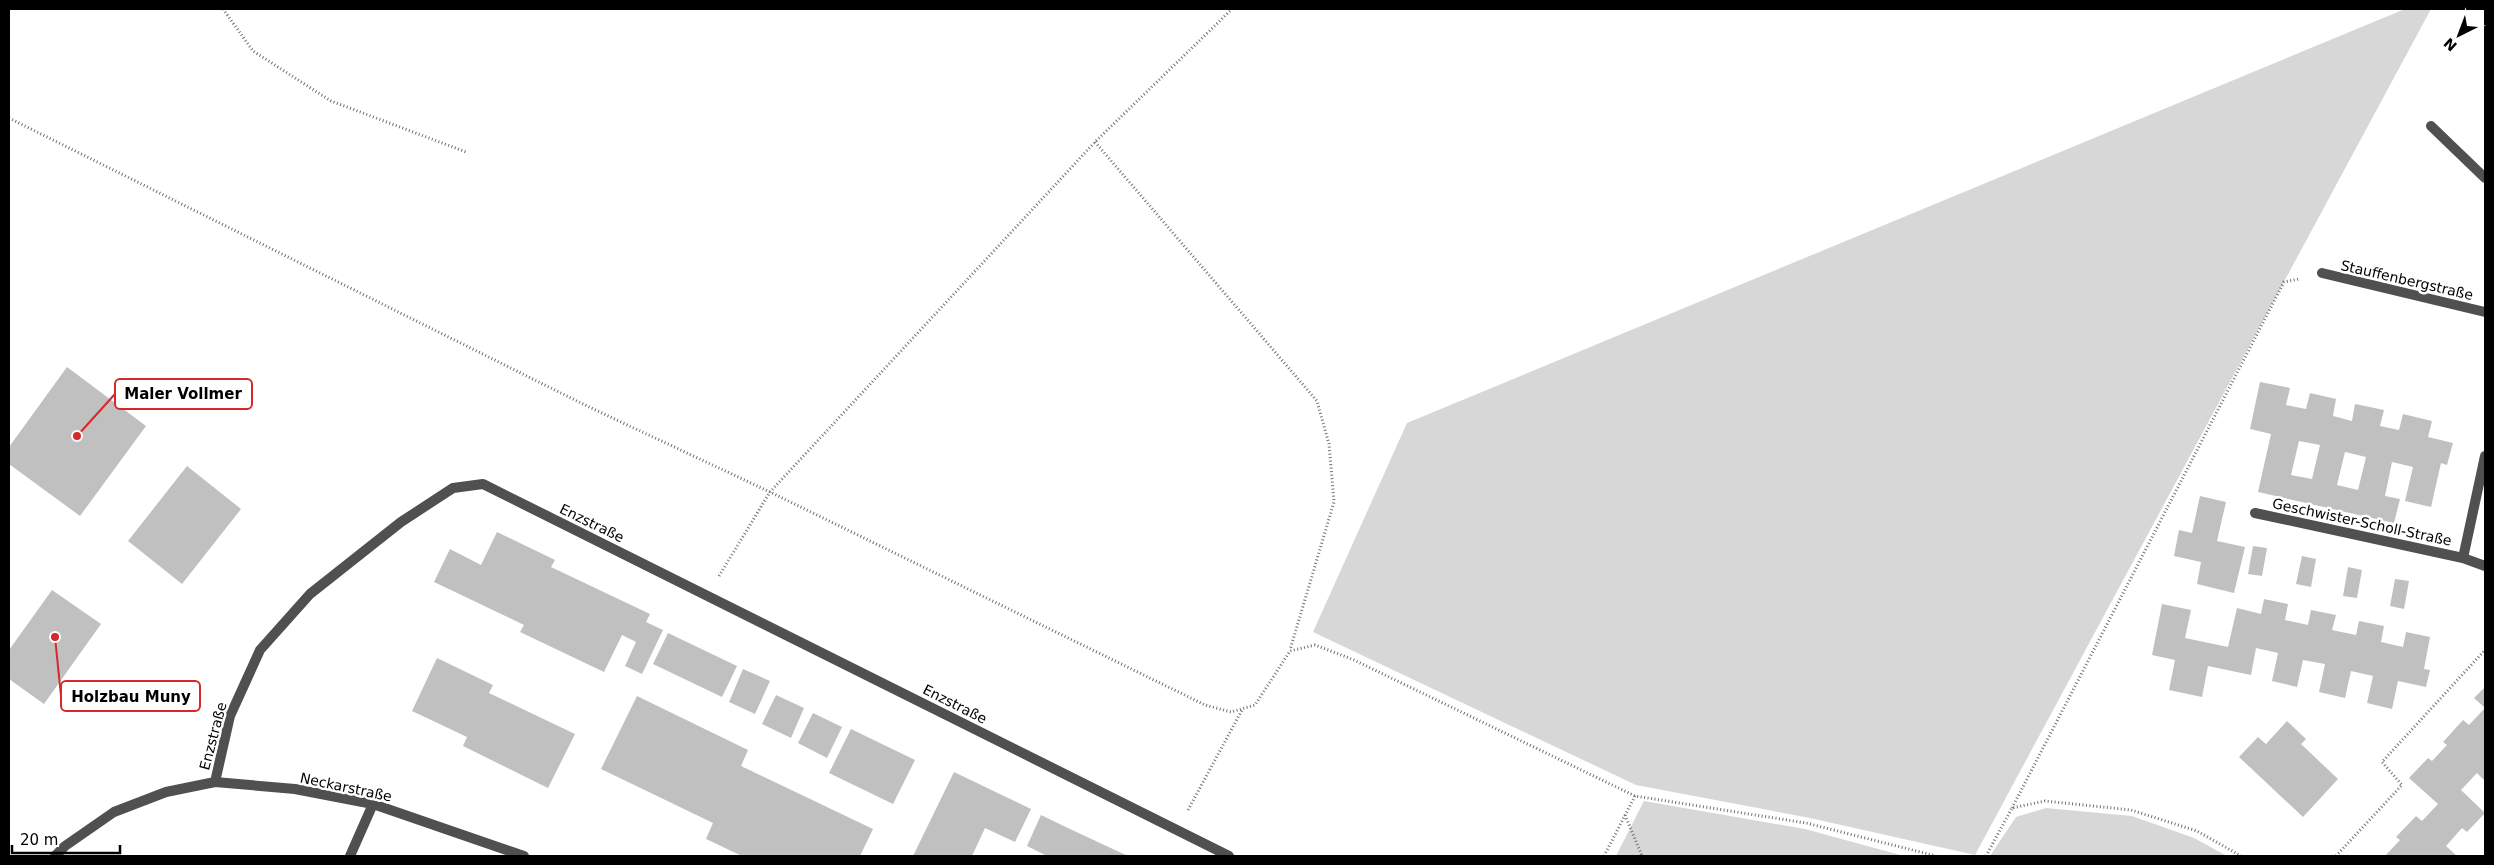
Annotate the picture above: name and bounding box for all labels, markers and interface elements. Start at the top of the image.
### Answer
north arrow [2434,10,2484,60]
text: N [2441,35,2460,55]
street label: Stauffenbergstraße [2339,257,2475,303]
callout: Maler Vollmer [115,379,252,409]
text: Maler Vollmer [124,385,242,403]
street label: Geschwister-Scholl-Straße [2271,495,2453,549]
street label: Enzstraße [557,501,627,545]
callout: Holzbau Muny [61,681,200,711]
street label: Enzstraße [920,681,990,727]
text: Holzbau Muny [71,688,191,706]
street label: Enzstraße [196,700,230,772]
street label: Neckarstraße [299,769,393,805]
scale bar [12,822,120,854]
text: 20 m [20,831,58,849]

